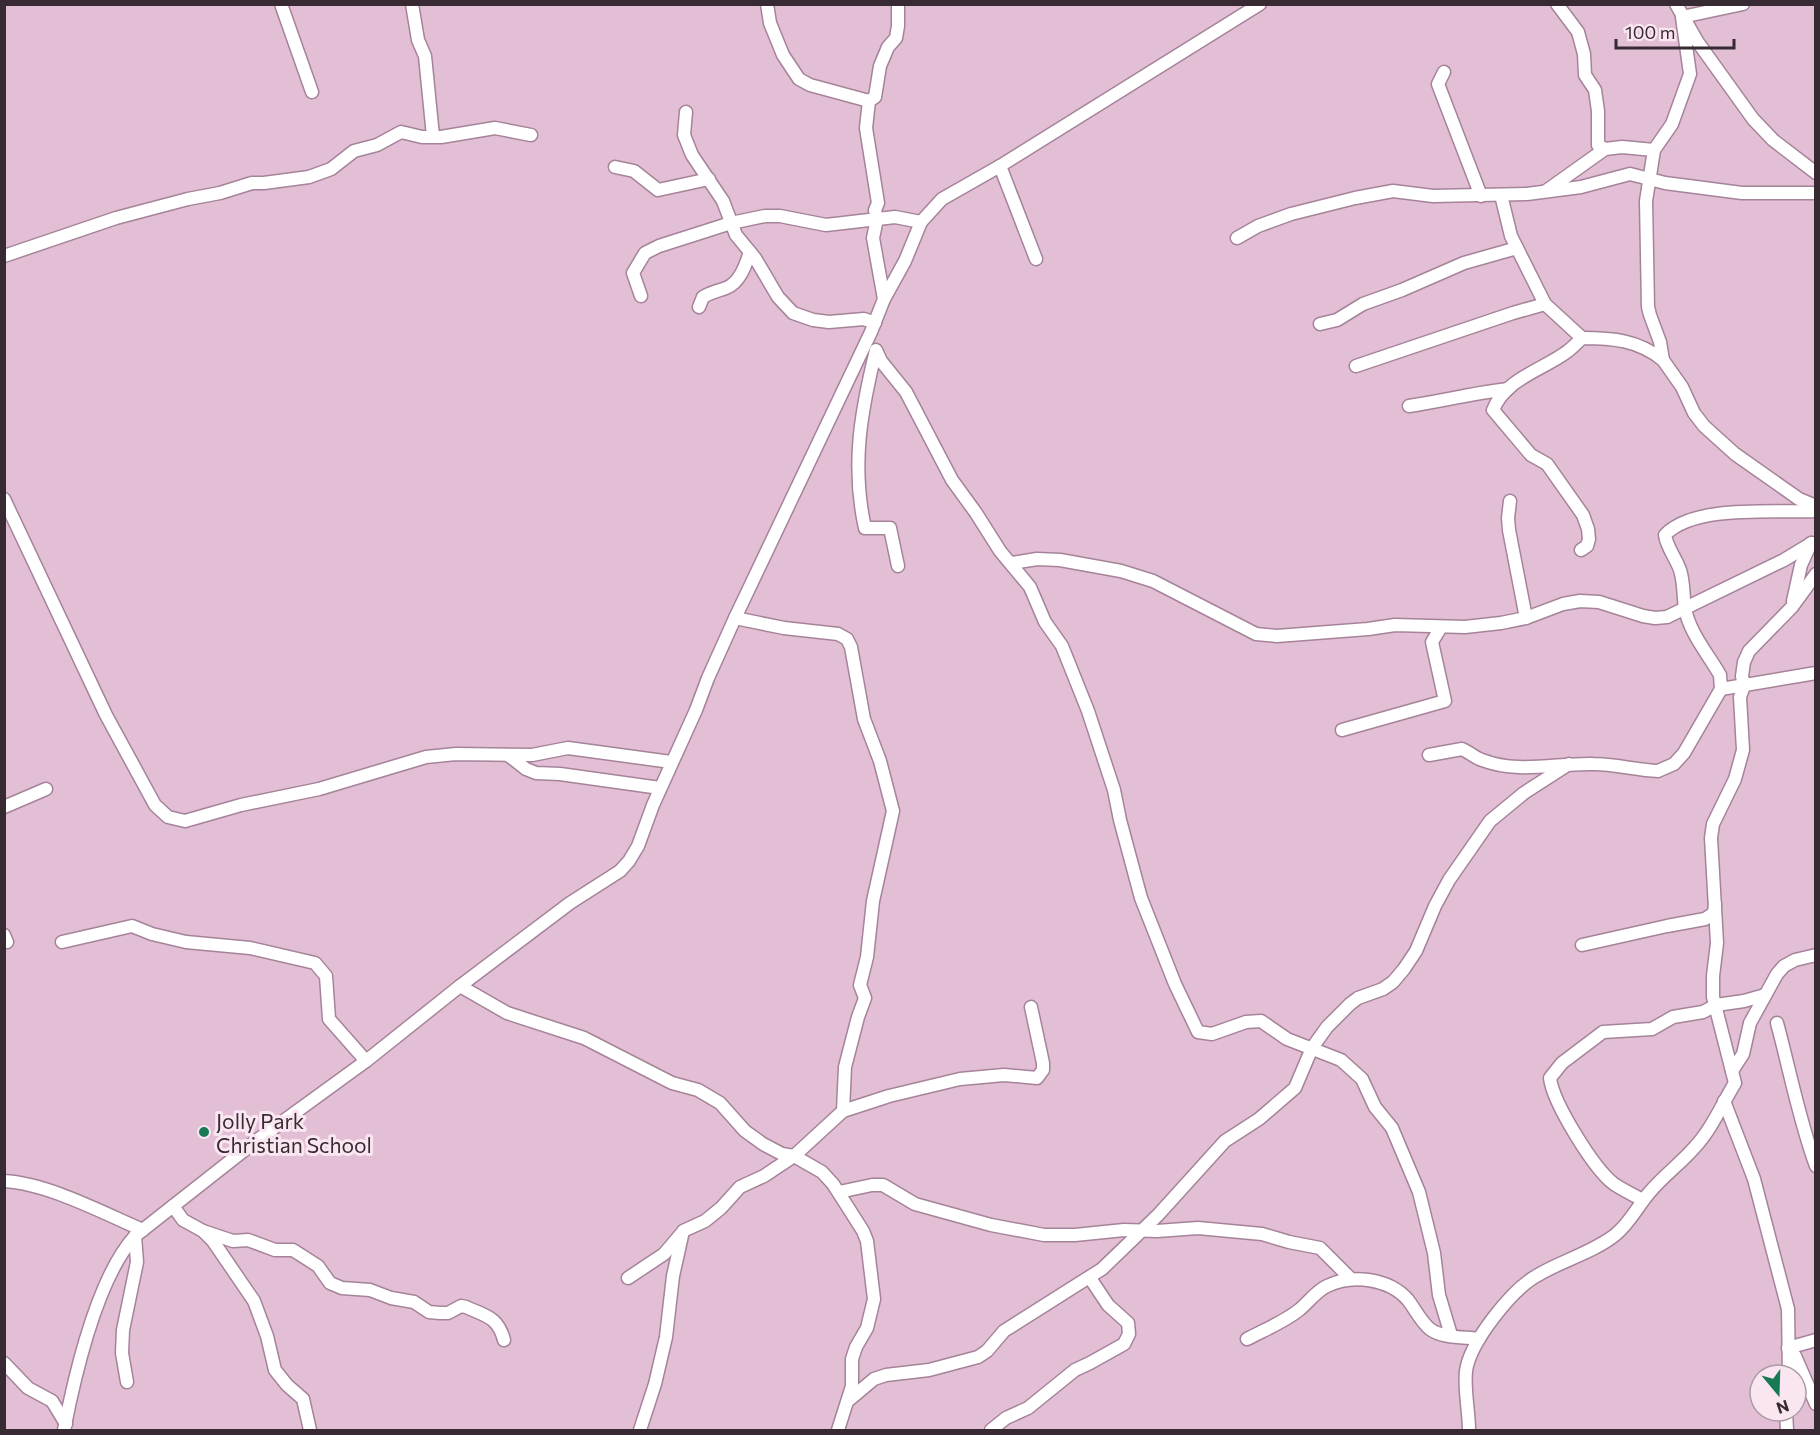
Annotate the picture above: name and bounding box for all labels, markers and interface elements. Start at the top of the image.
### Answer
scale bar [1616,12,1734,50]
text: 100 m [1625,21,1675,43]
place label: Jolly Park Christian School [216,1108,372,1157]
marker: Jolly Park Christian School [197,1125,211,1139]
north arrow [1748,1363,1808,1423]
text: N [1774,1397,1792,1419]

